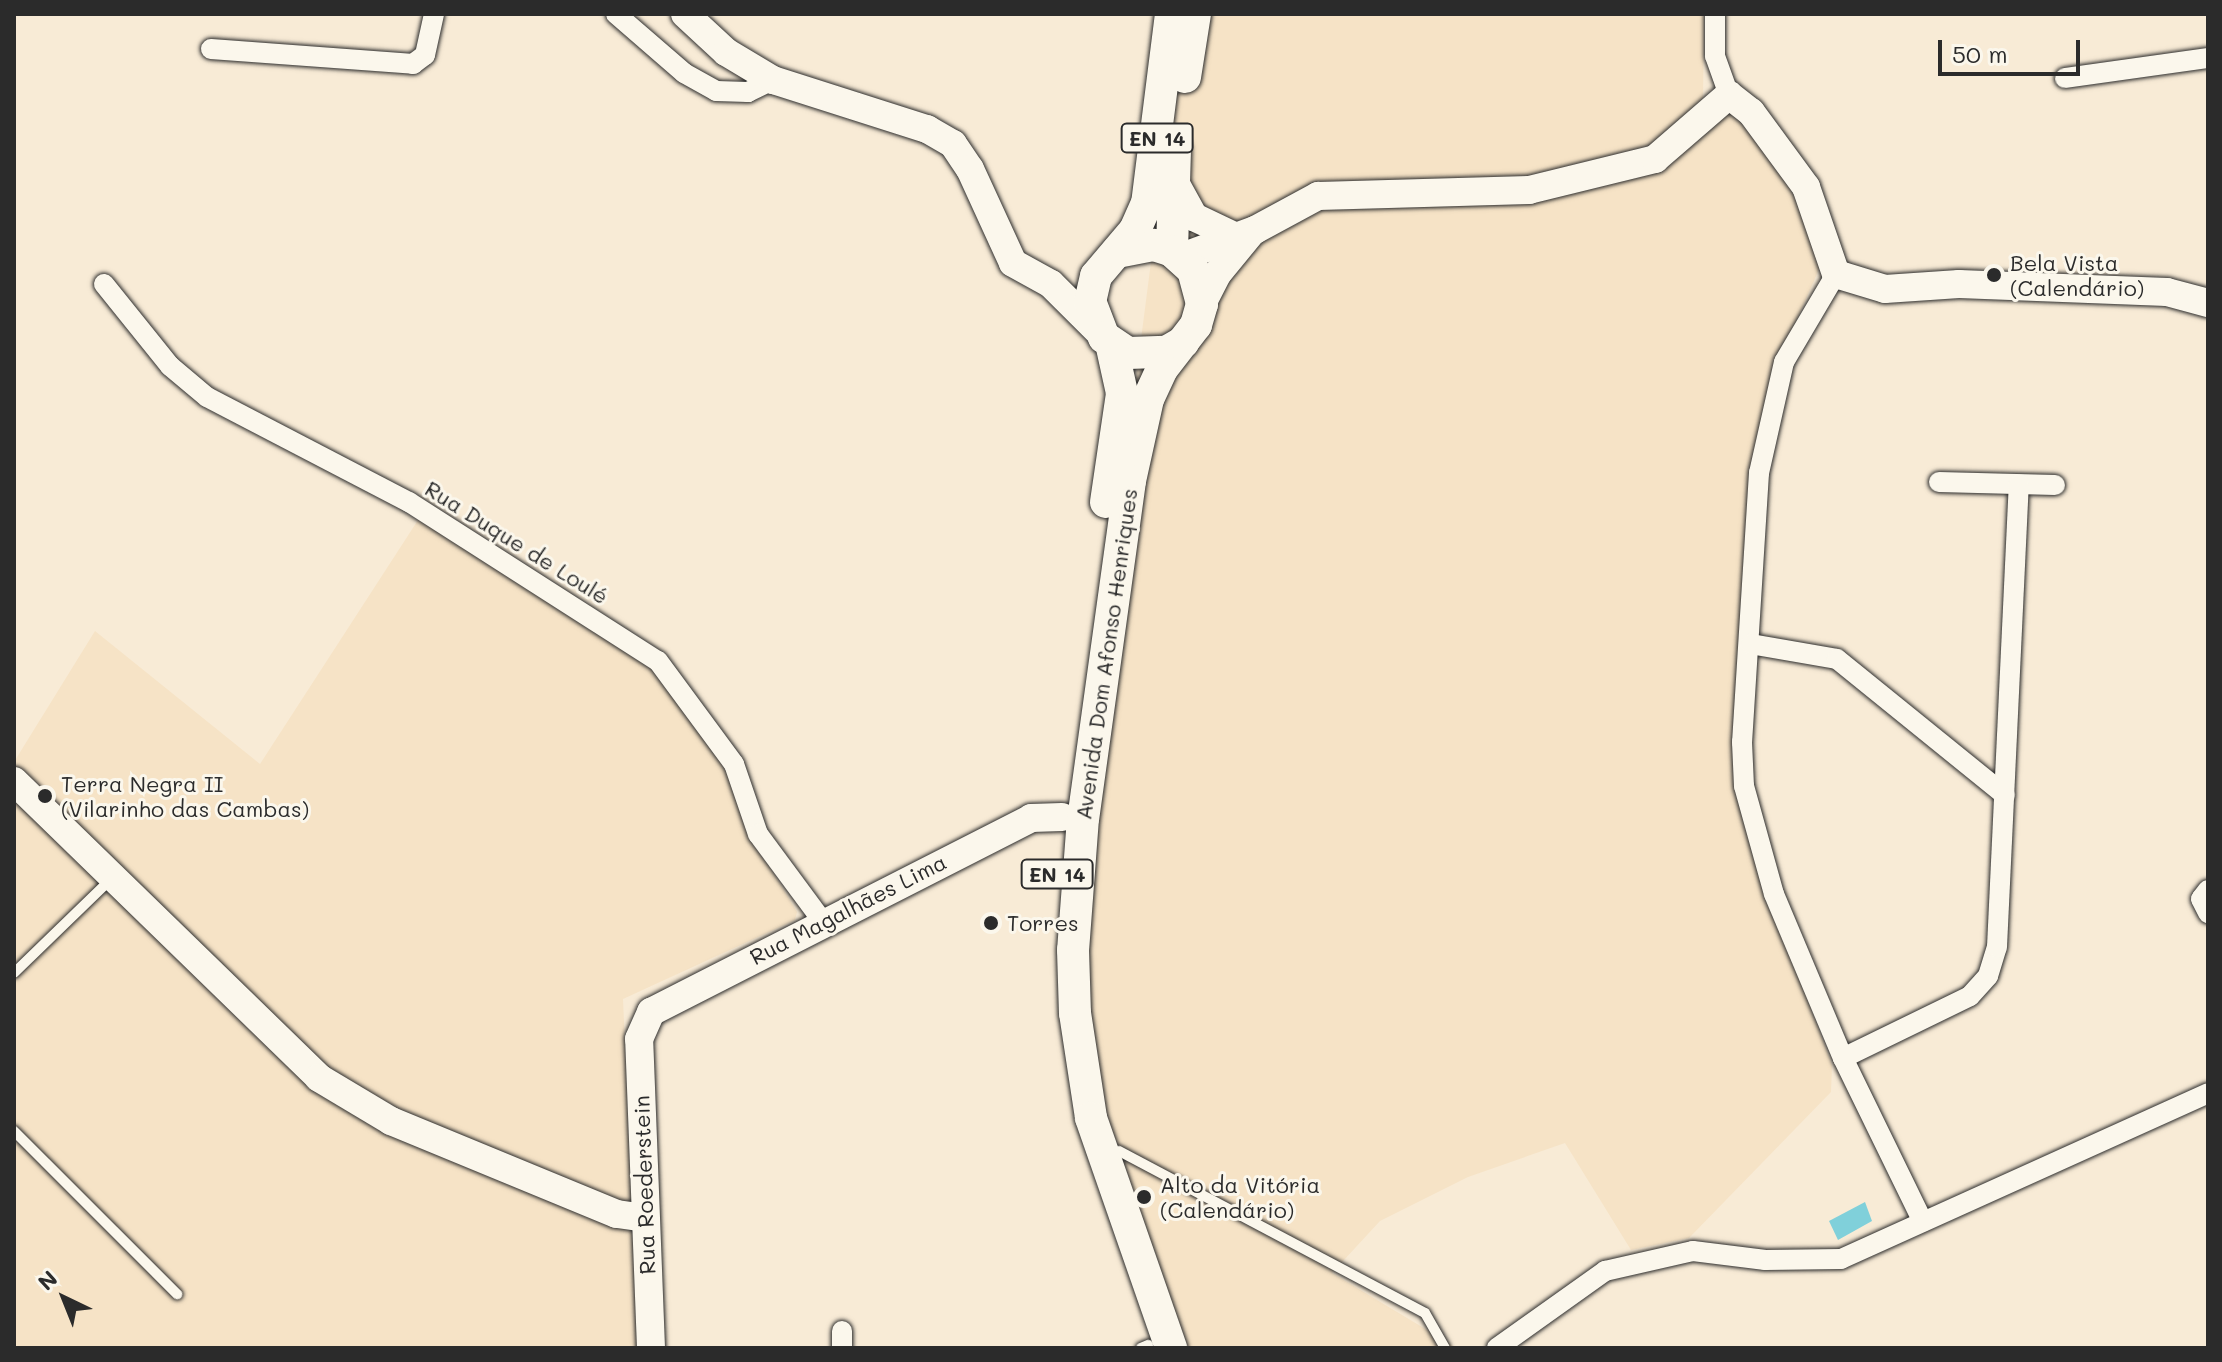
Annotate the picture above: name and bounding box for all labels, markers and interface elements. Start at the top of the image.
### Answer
scale bar [1942,24,2084,74]
text: 50 m [1952,38,2008,69]
road number: EN 14 [1119,122,1195,154]
place label: Bela Vista (Calendário) [2010,249,2144,300]
marker: Bela Vista (Calendário) [1985,266,2003,284]
street label: Rua Duque de Loulé [420,475,614,609]
street label: Avenida Dom Afonso Henriques [1070,487,1142,821]
place label: Terra Negra II (Vilarinho das Cambas) [61,770,309,822]
marker: Terra Negra II (Vilarinho das Cambas) [36,787,54,805]
street label: Rua Magalhães Lima [745,848,951,970]
road number: EN 14 [1019,858,1095,890]
place label: Torres [1007,910,1079,936]
marker: Torres [982,914,1000,932]
street label: Rua Roederstein [628,1095,660,1275]
place label: Alto da Vitória (Calendário) [1160,1171,1320,1222]
marker: Alto da Vitória (Calendário) [1135,1188,1153,1206]
north arrow [24,1258,104,1338]
text: N [31,1264,63,1296]

